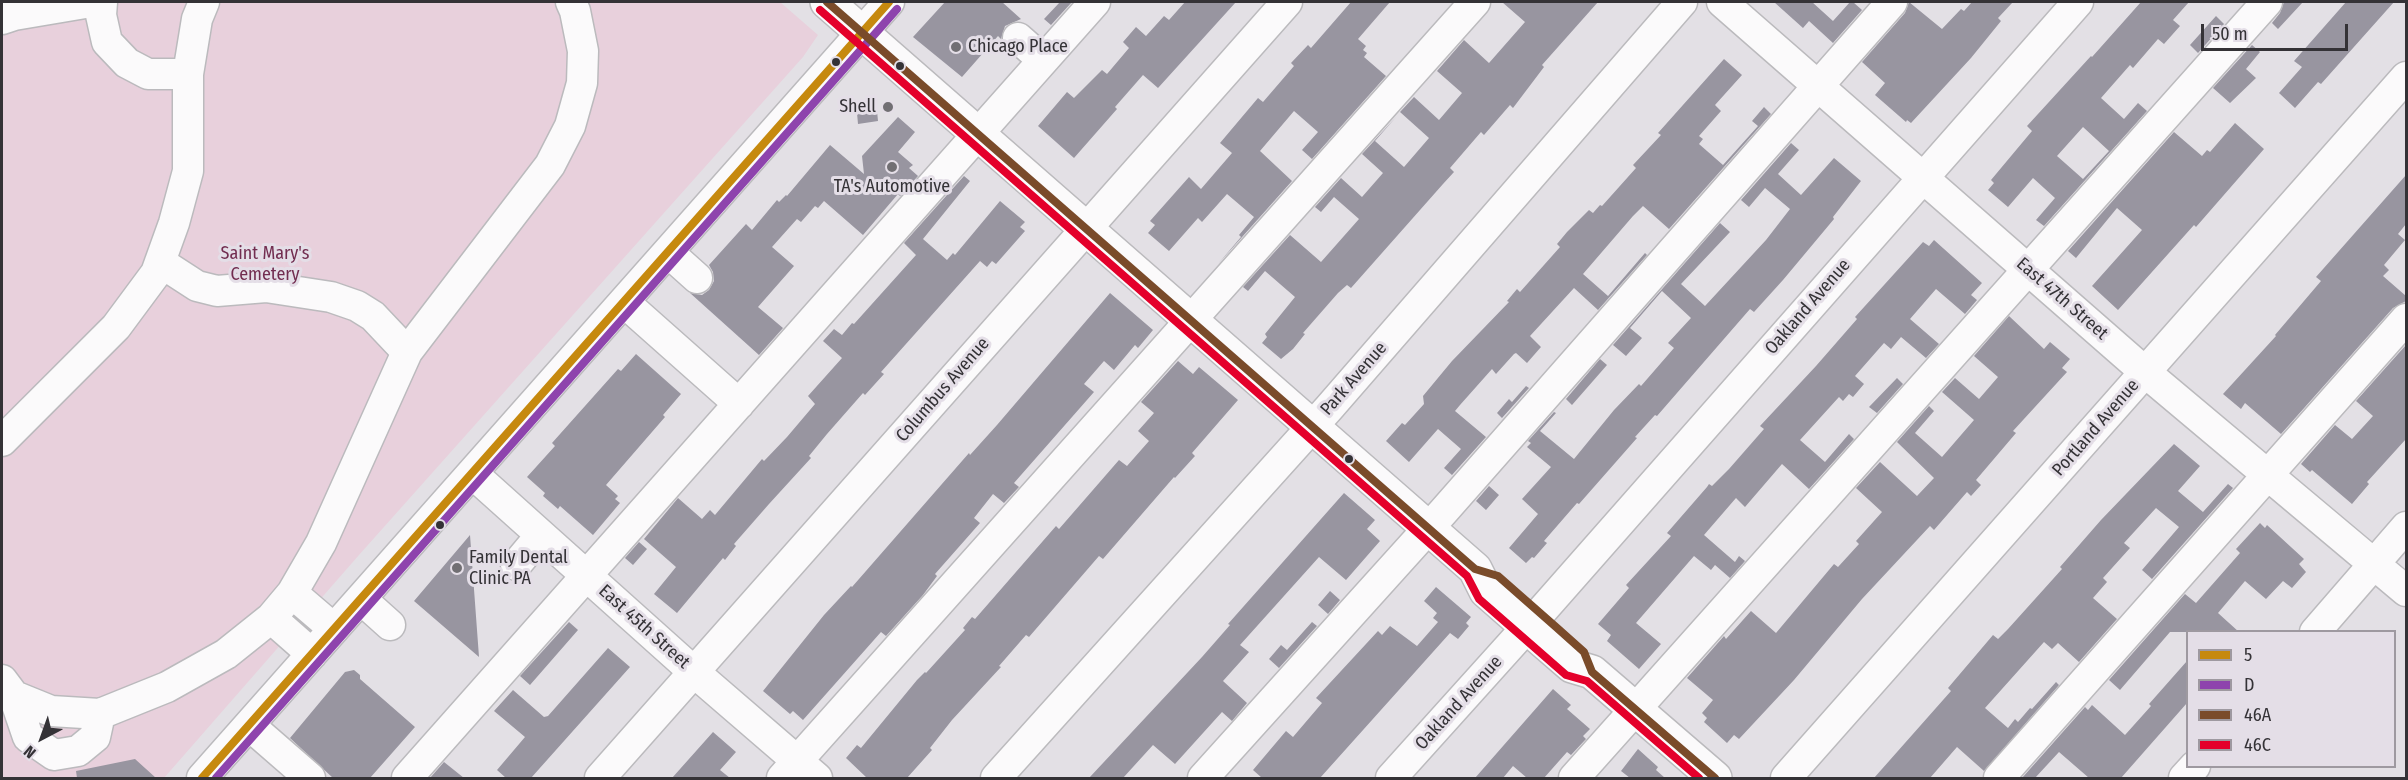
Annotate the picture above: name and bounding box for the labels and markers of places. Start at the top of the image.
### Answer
place label: Chicago Place [968,36,1068,58]
marker: Chicago Place [949,40,963,54]
unlabelled marker [830,56,842,68]
unlabelled marker [894,60,906,72]
place label: Shell [839,96,876,118]
marker: Shell [881,100,895,114]
marker: TA's Automotive [885,160,899,174]
place label: TA's Automotive [834,176,950,198]
unlabelled marker [1343,453,1355,465]
unlabelled marker [434,519,446,531]
place label: Family Dental Clinic PA [469,547,568,590]
marker: Family Dental Clinic PA [450,561,464,575]

